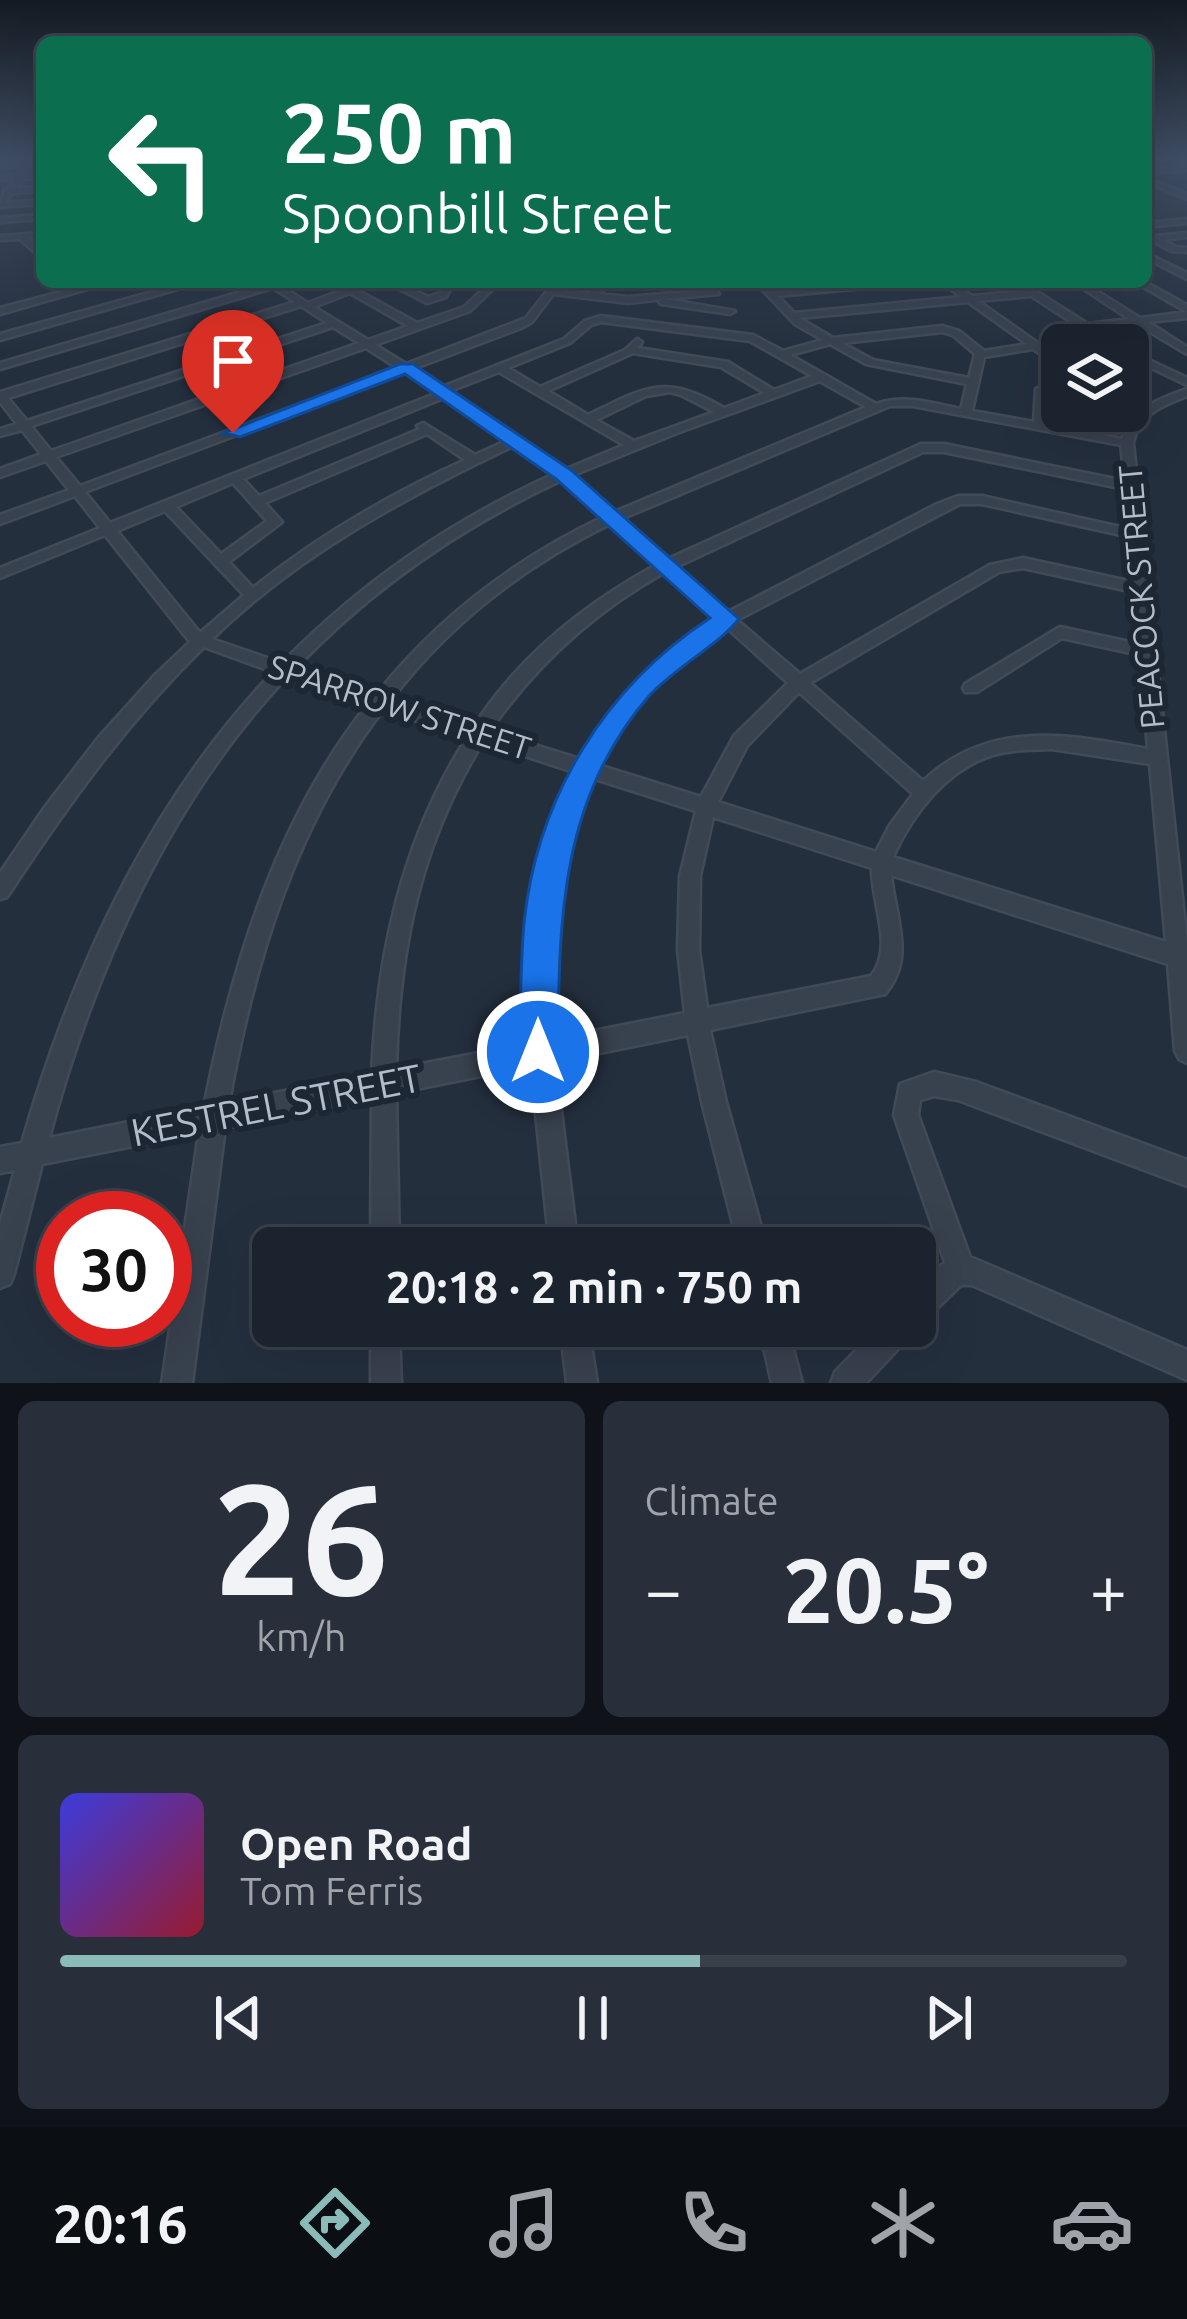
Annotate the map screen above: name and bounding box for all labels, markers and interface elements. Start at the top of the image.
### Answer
icon: left [84,84,240,240]
text: 250 m [282,85,516,179]
text: Spoonbill Street [282,183,672,243]
pin [182,310,284,433]
map controls [1041,324,1149,432]
button: layers [1041,324,1149,432]
icon: arrive [200,328,266,394]
street label: PEACOCK STREET [1111,464,1170,731]
street label: SPARROW STREET [264,647,536,766]
position arrow [475,989,601,1115]
street label: KESTREL STREET [127,1055,425,1154]
speed limit sign: 30 [36,1191,192,1347]
text: 20:18 · 2 min · 750 m [386,1261,802,1312]
text: 26 [213,1450,389,1624]
text: Climate [645,1479,779,1522]
text: 20.5° [783,1539,989,1640]
text: − [645,1552,682,1626]
text: + [1090,1552,1127,1626]
text: km/h [256,1615,346,1658]
text: Open Road [240,1818,472,1869]
text: Tom Ferris [240,1869,423,1912]
icon: previous [205,1985,271,2051]
icon: pause [560,1985,626,2051]
icon: next [916,1985,982,2051]
icon: directions [293,2181,377,2265]
icon: music [482,2181,566,2265]
icon: phone [672,2181,756,2265]
icon: climate [861,2181,945,2265]
icon: car [1050,2181,1134,2265]
text: 20:16 [53,2193,188,2253]

